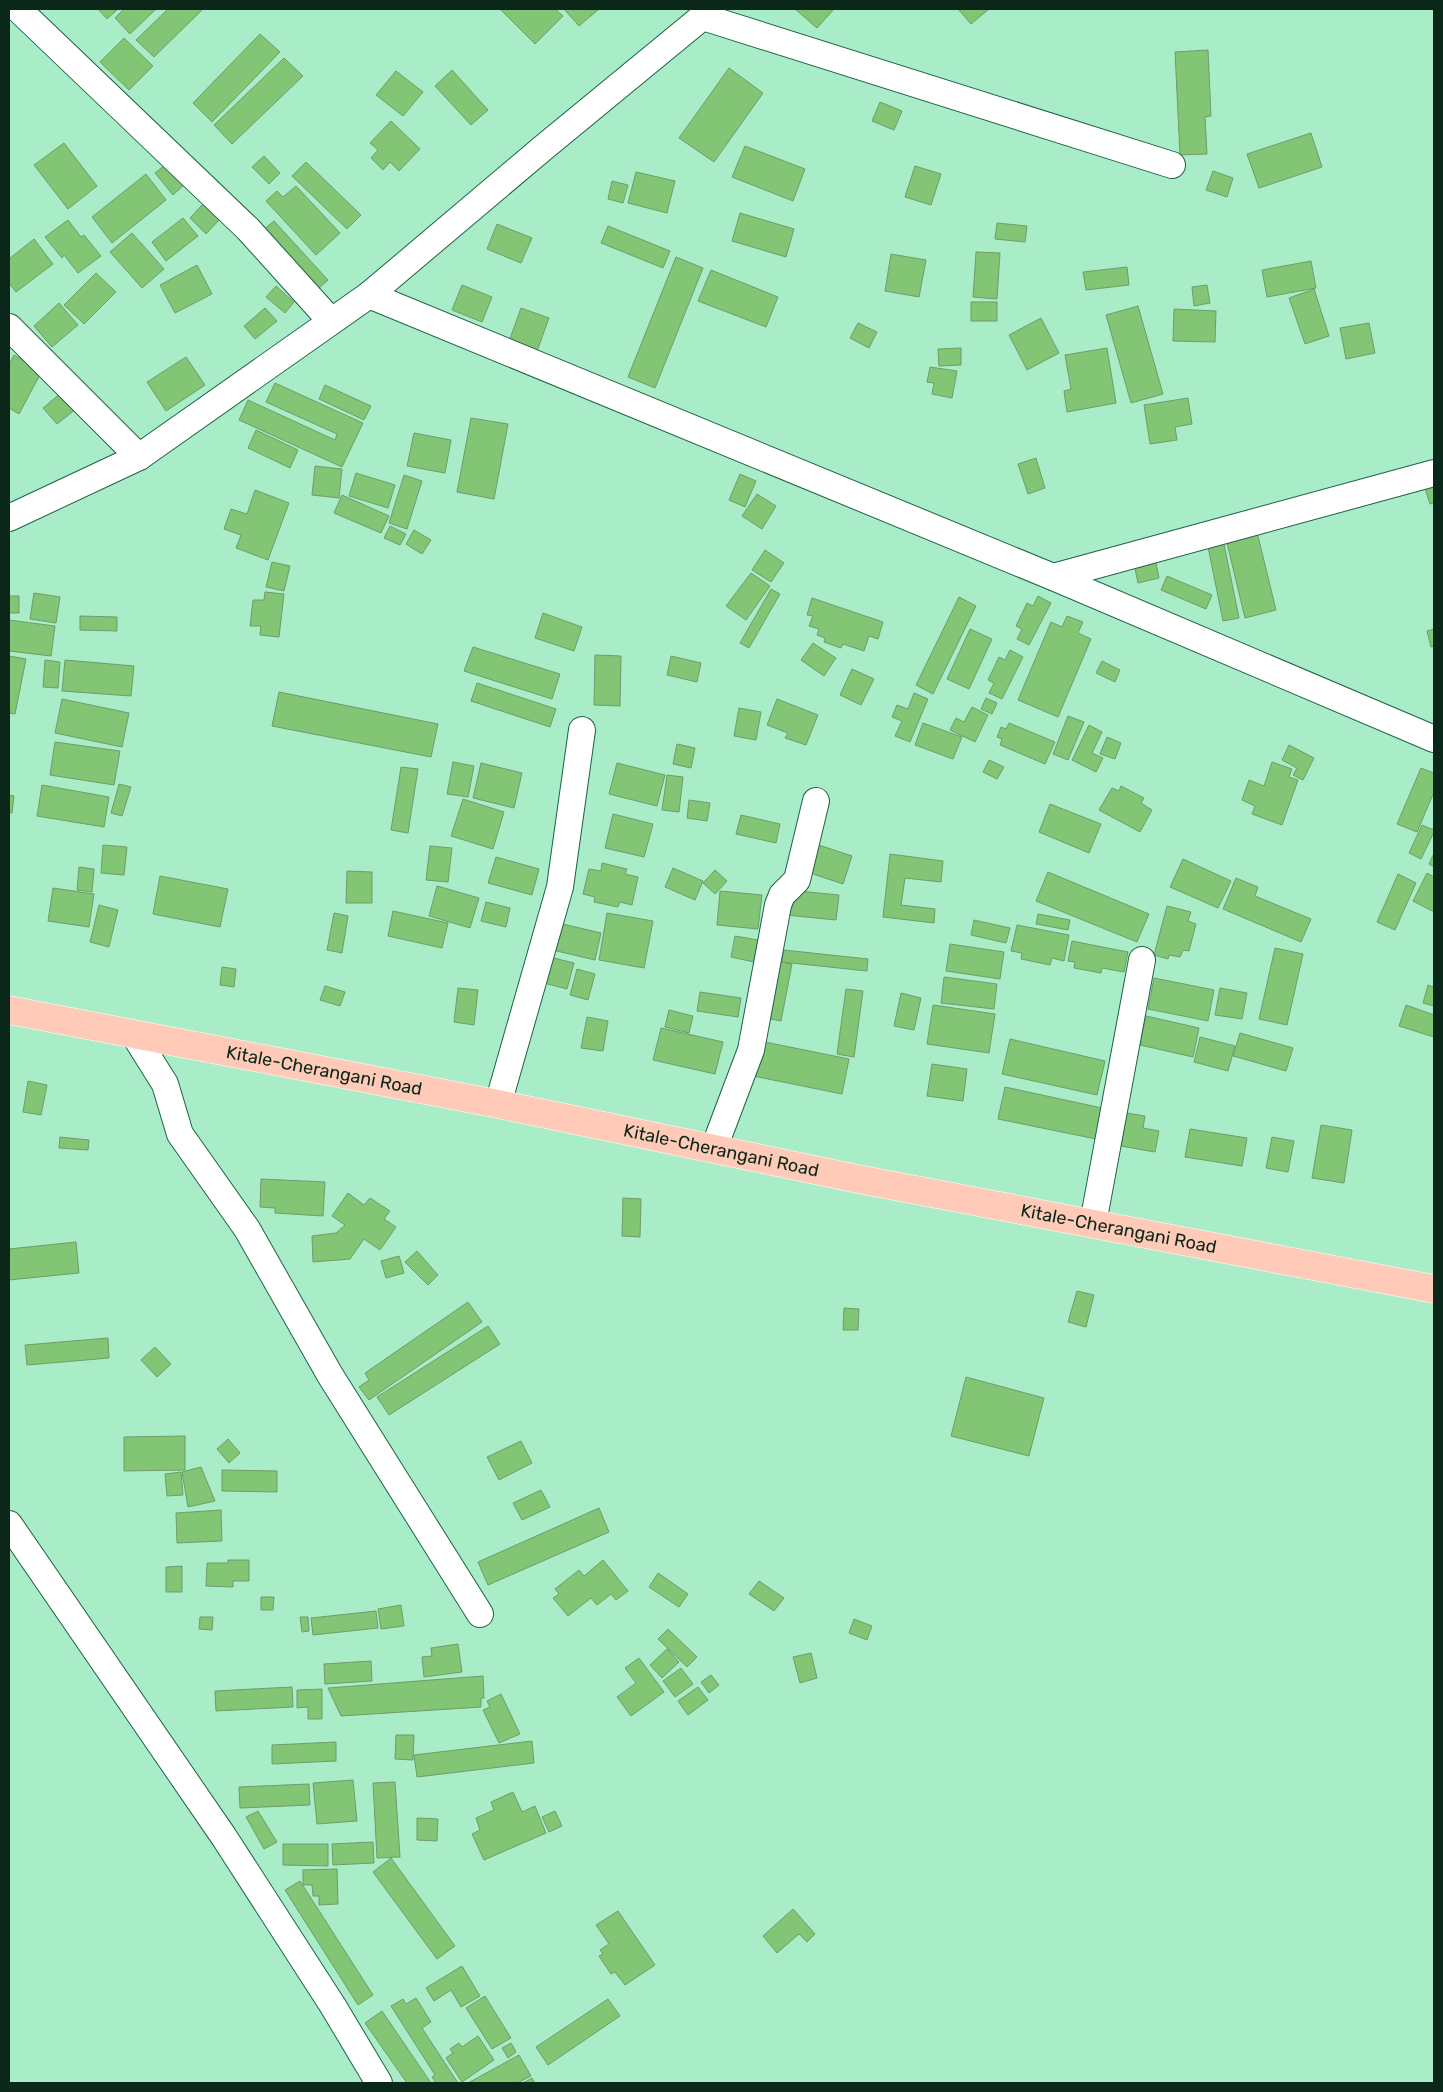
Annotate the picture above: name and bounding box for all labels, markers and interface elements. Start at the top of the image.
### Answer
street label: Kitale-Cherangani Road [224,1041,424,1100]
street label: Kitale-Cherangani Road [622,1119,821,1182]
street label: Kitale-Cherangani Road [1019,1199,1218,1258]

